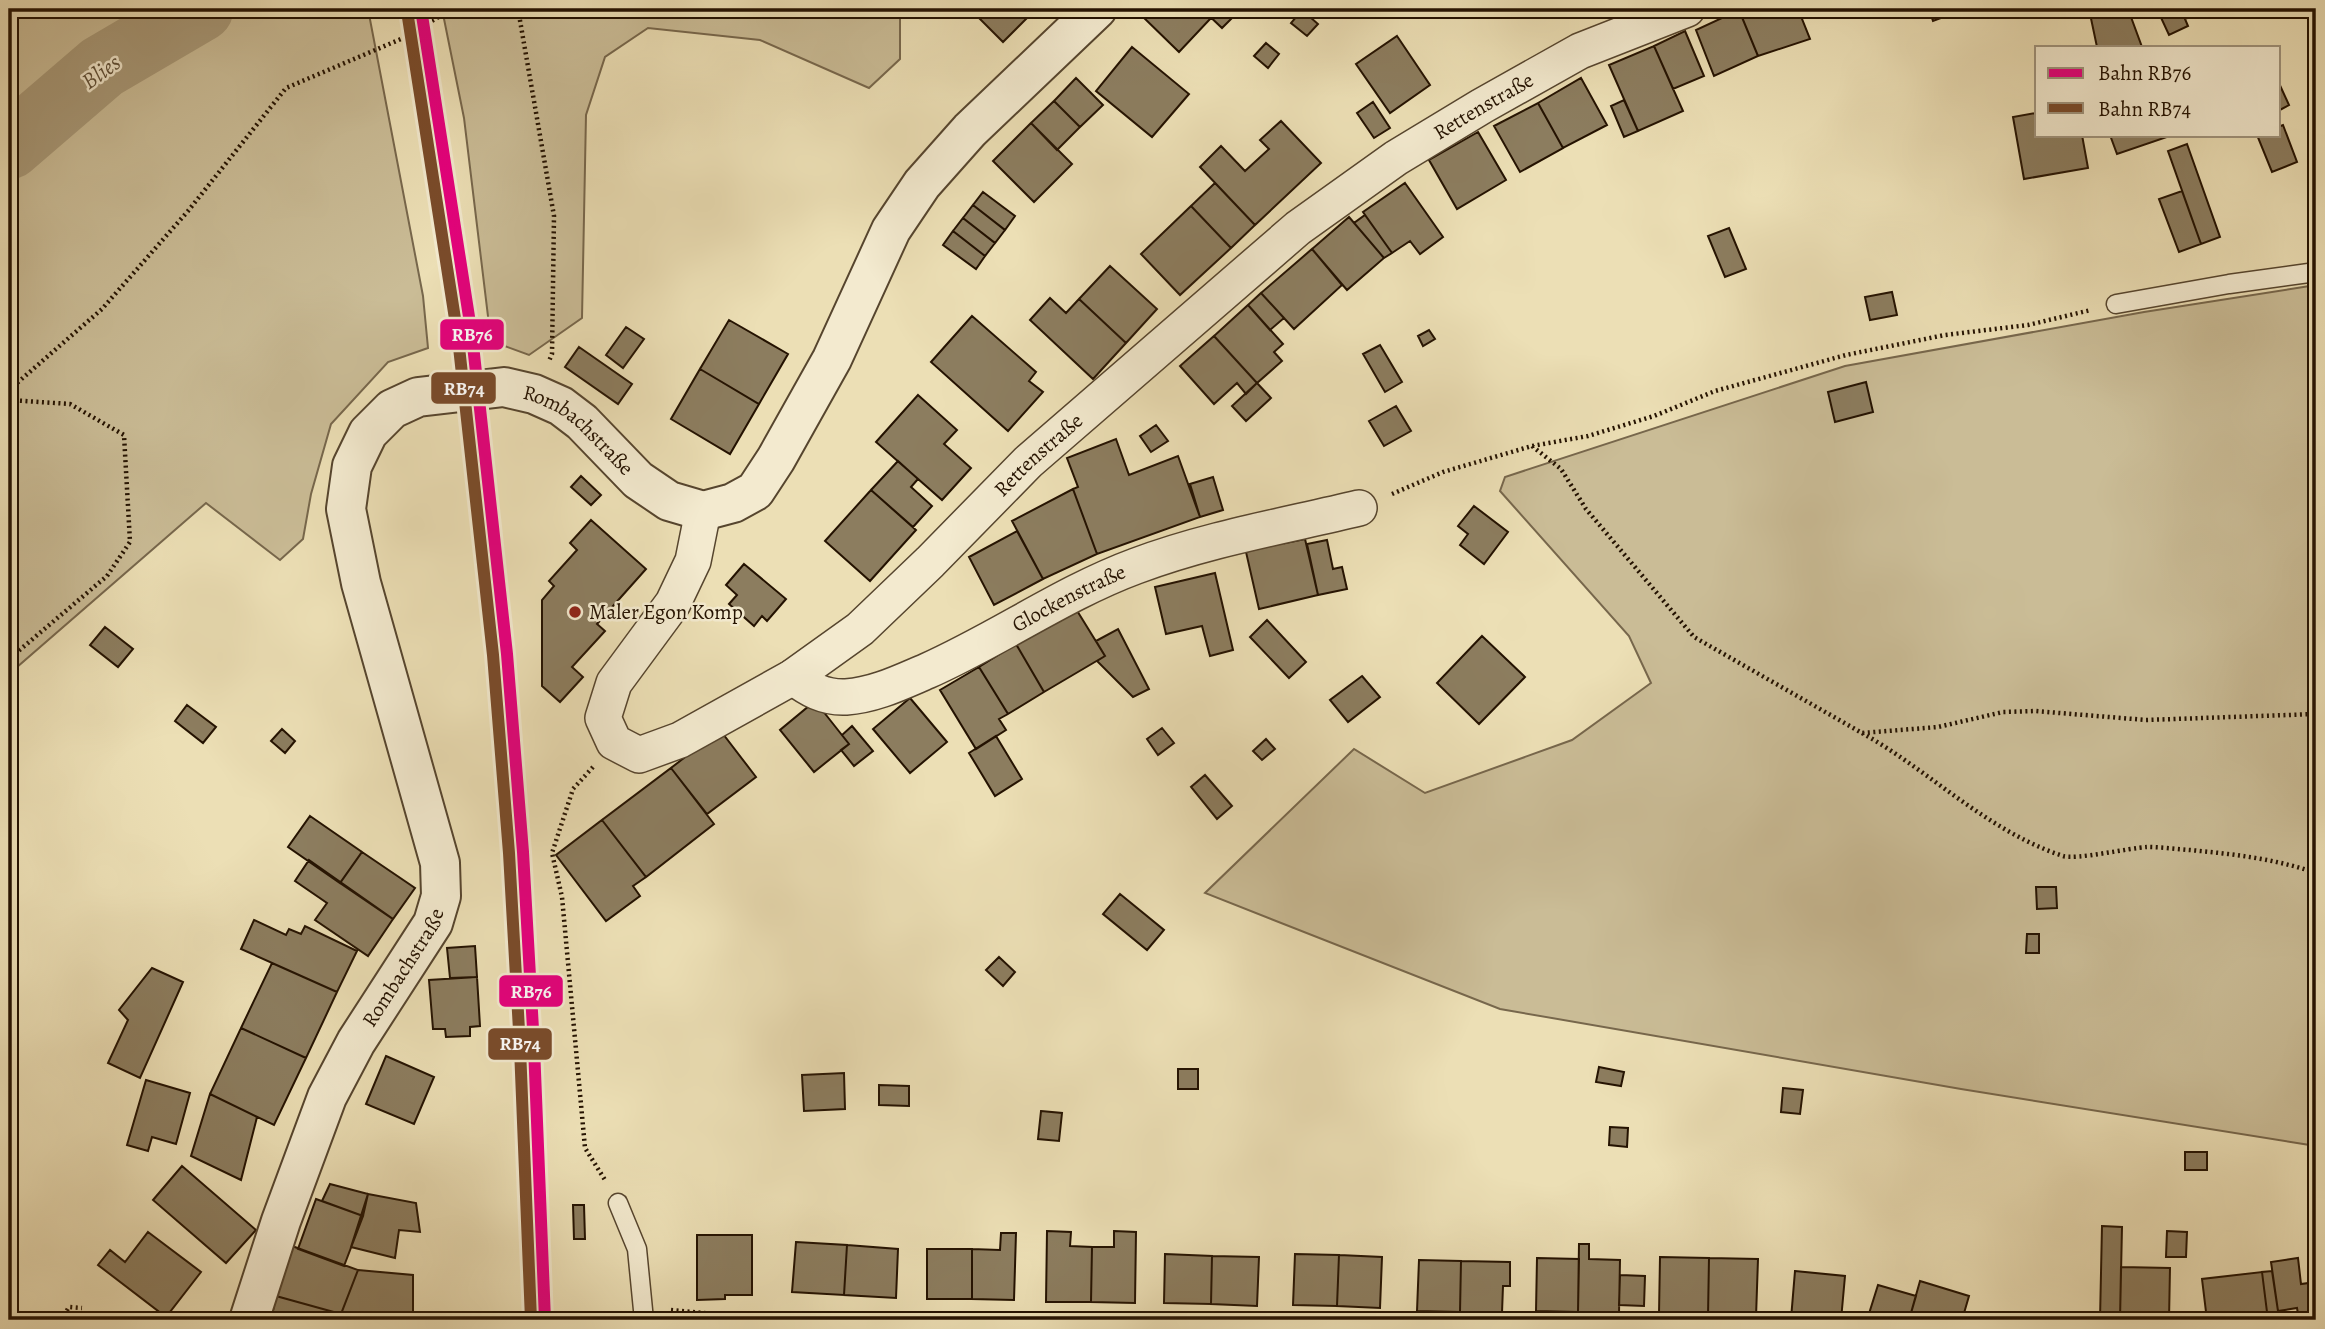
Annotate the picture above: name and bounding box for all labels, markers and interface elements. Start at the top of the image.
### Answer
legend [2035,46,2280,136]
water label: Blies [75,47,127,97]
text: Bahn RB76 [2098,59,2191,87]
street label: Rettenstraße [1428,66,1538,146]
text: Bahn RB74 [2098,95,2191,123]
line badge: RB76 [439,318,505,351]
text: RB76 [451,322,493,348]
line badge: RB74 [430,371,497,405]
text: RB74 [443,376,485,402]
street label: Rombachstraße [520,378,640,481]
street label: Rettenstraße [988,407,1089,503]
street label: Glockenstraße [1007,558,1130,639]
place label: Maler Egon Komp [589,598,743,626]
marker: Maler Egon Komp [567,604,583,620]
street label: Rombachstraße [355,905,451,1032]
line badge: RB76 [498,974,564,1008]
text: RB76 [510,979,552,1005]
line badge: RB74 [487,1027,553,1061]
text: RB74 [499,1031,541,1057]

